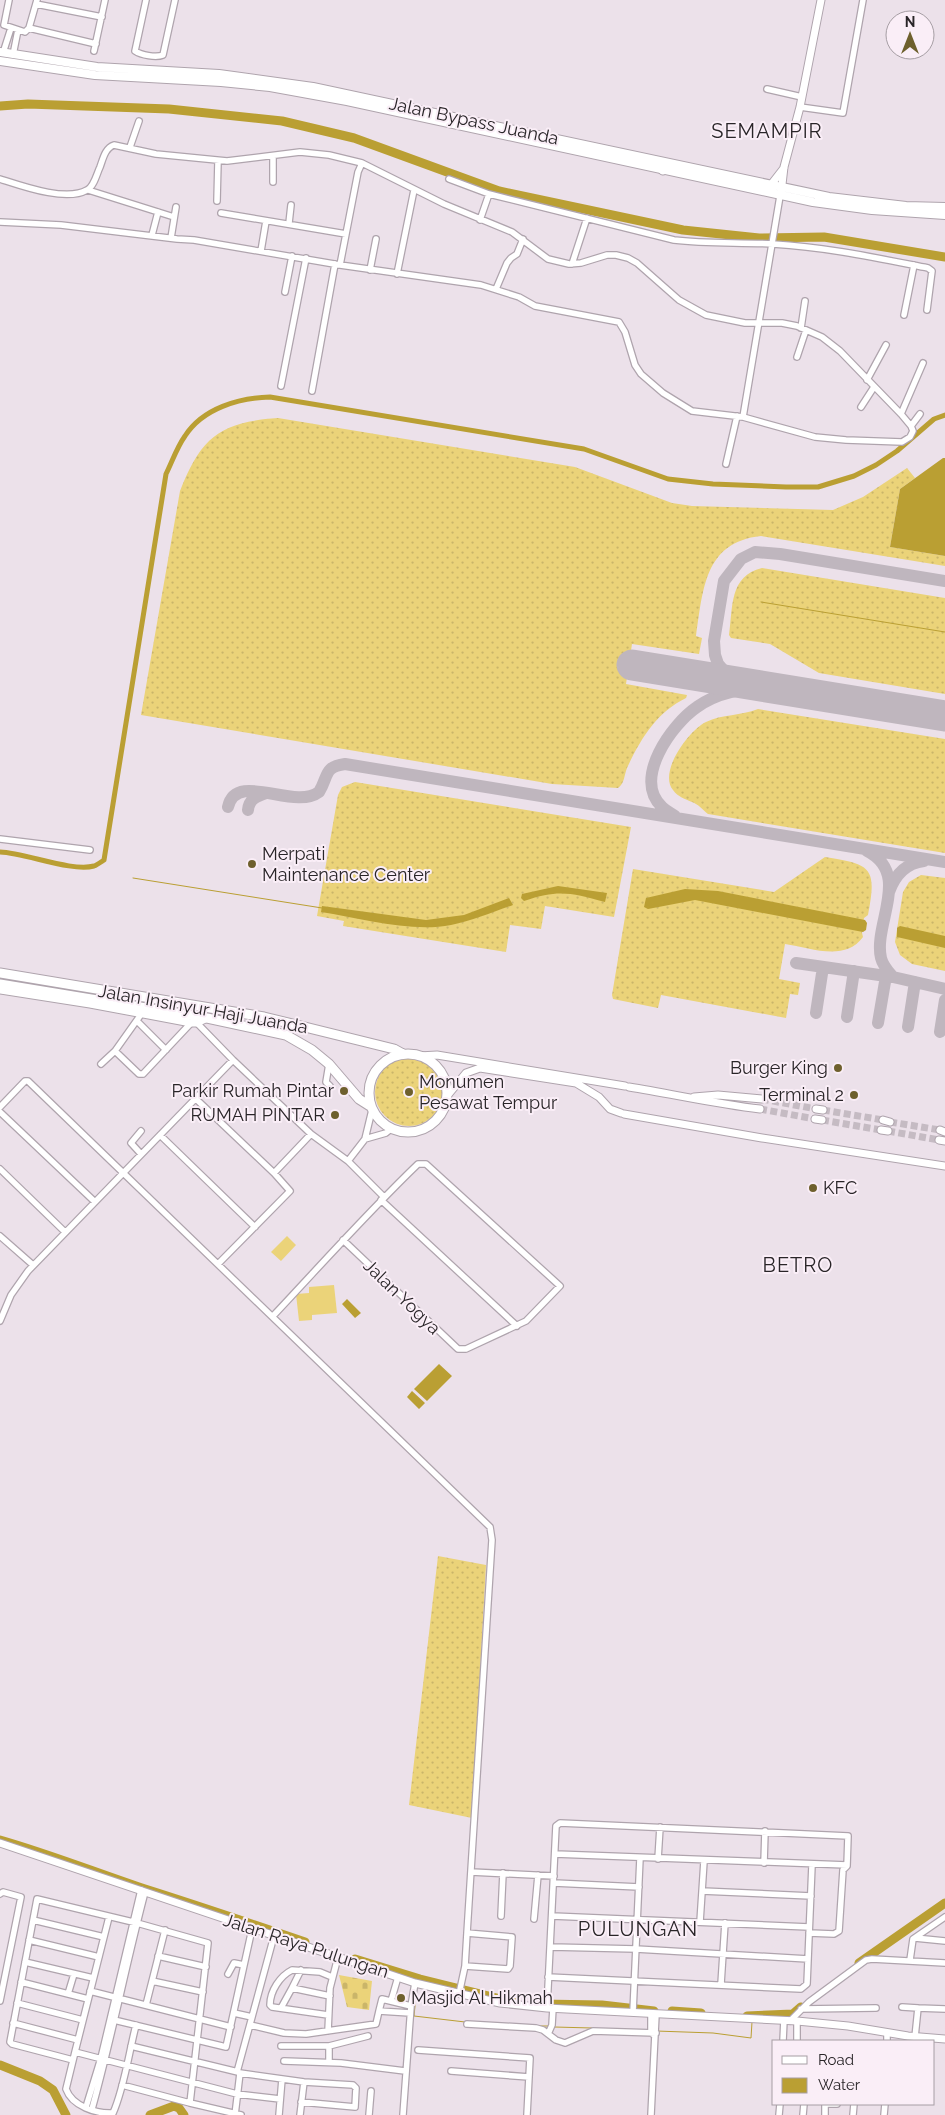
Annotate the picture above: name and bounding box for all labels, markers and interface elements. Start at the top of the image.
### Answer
north arrow [885,10,935,60]
text: N [905,14,915,30]
street label: Jalan Bypass Juanda [387,92,561,149]
district label: SEMAMPIR [711,119,823,143]
place label: Merpati Maintenance Center [262,843,431,885]
marker: Merpati Maintenance Center [246,858,258,870]
street label: Jalan Insinyur Haji Juanda [97,980,310,1037]
place label: Burger King [730,1057,828,1078]
marker: Burger King [832,1062,844,1074]
place label: Monumen Pesawat Tempur [419,1071,558,1113]
place label: Parkir Rumah Pintar [171,1080,335,1101]
place label: Terminal 2 [759,1084,844,1105]
marker: Parkir Rumah Pintar [338,1085,350,1097]
marker: Monumen Pesawat Tempur [403,1086,415,1098]
marker: Terminal 2 [848,1089,860,1101]
place label: RUMAH PINTAR [191,1104,325,1125]
marker: RUMAH PINTAR [329,1109,341,1121]
place label: KFC [823,1177,857,1198]
marker: KFC [807,1182,819,1194]
district label: BETRO [763,1253,833,1277]
street label: Jalan Yogya [360,1255,445,1338]
street label: Jalan Raya Pulungan [221,1909,391,1982]
district label: PULUNGAN [578,1917,698,1941]
place label: Masjid Al Hikmah [411,1987,553,2008]
marker: Masjid Al Hikmah [395,1992,407,2004]
legend [772,2040,935,2105]
text: Road [818,2051,854,2069]
text: Water [818,2076,861,2094]

